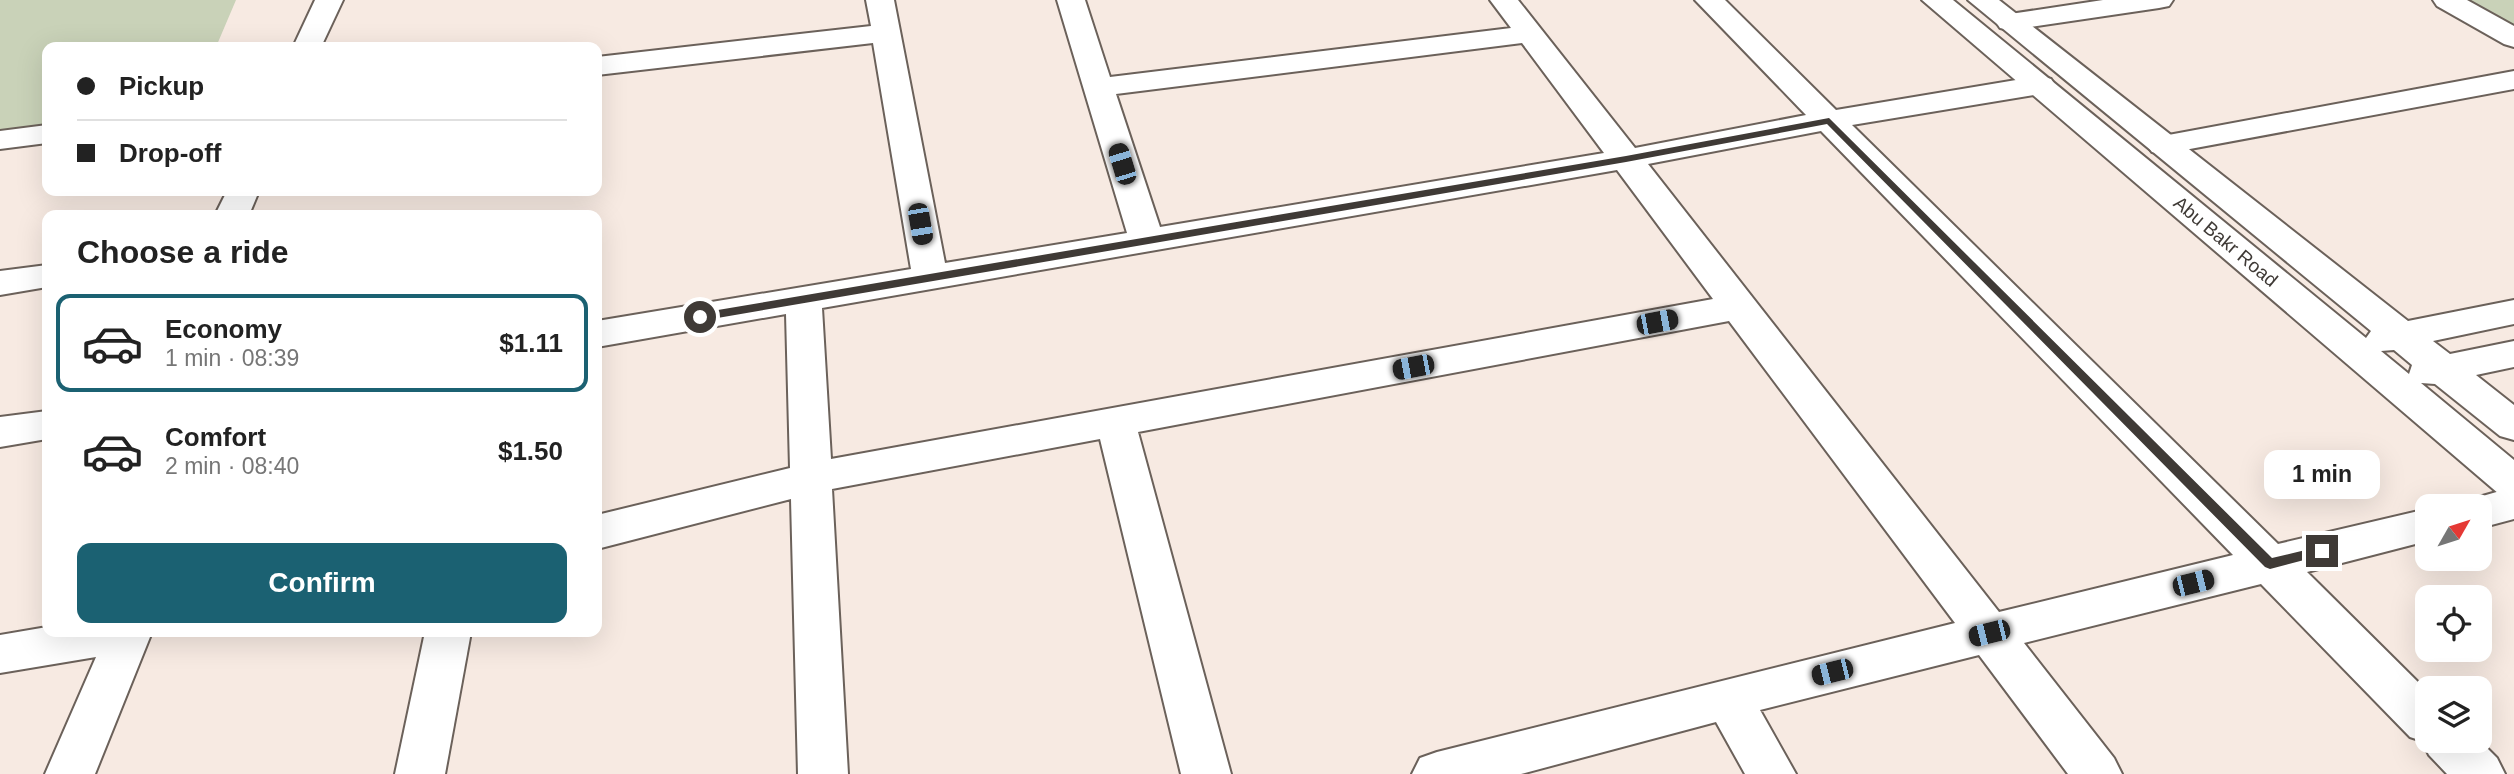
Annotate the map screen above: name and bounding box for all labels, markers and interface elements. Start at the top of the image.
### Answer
text: Pickup [119,71,204,101]
text: Drop-off [119,138,222,168]
car [1106,141,1139,187]
street label: Abu Bakr Road [2170,192,2282,291]
car [907,201,934,247]
text: Choose a ride [77,234,289,270]
route start [684,301,716,333]
car [1635,308,1680,336]
icon: car [81,312,144,375]
text: Economy [165,314,282,344]
text: $1.11 [499,328,563,358]
text: 1 min · 08:39 [165,345,299,371]
car [1391,353,1436,381]
icon: car [81,420,144,483]
text: Comfort [165,422,266,452]
text: $1.50 [498,436,563,466]
callout: 1 min [2264,449,2380,498]
text: 2 min · 08:40 [165,453,299,479]
text: 1 min [2292,461,2352,487]
north arrow [2415,494,2492,570]
map controls [2415,494,2492,753]
route end [2306,535,2338,567]
button: Confirm [77,543,567,623]
car [2171,568,2216,598]
button: locate [2415,585,2492,662]
car [1967,618,2012,648]
car [1810,657,1855,687]
button: layers [2415,676,2492,753]

